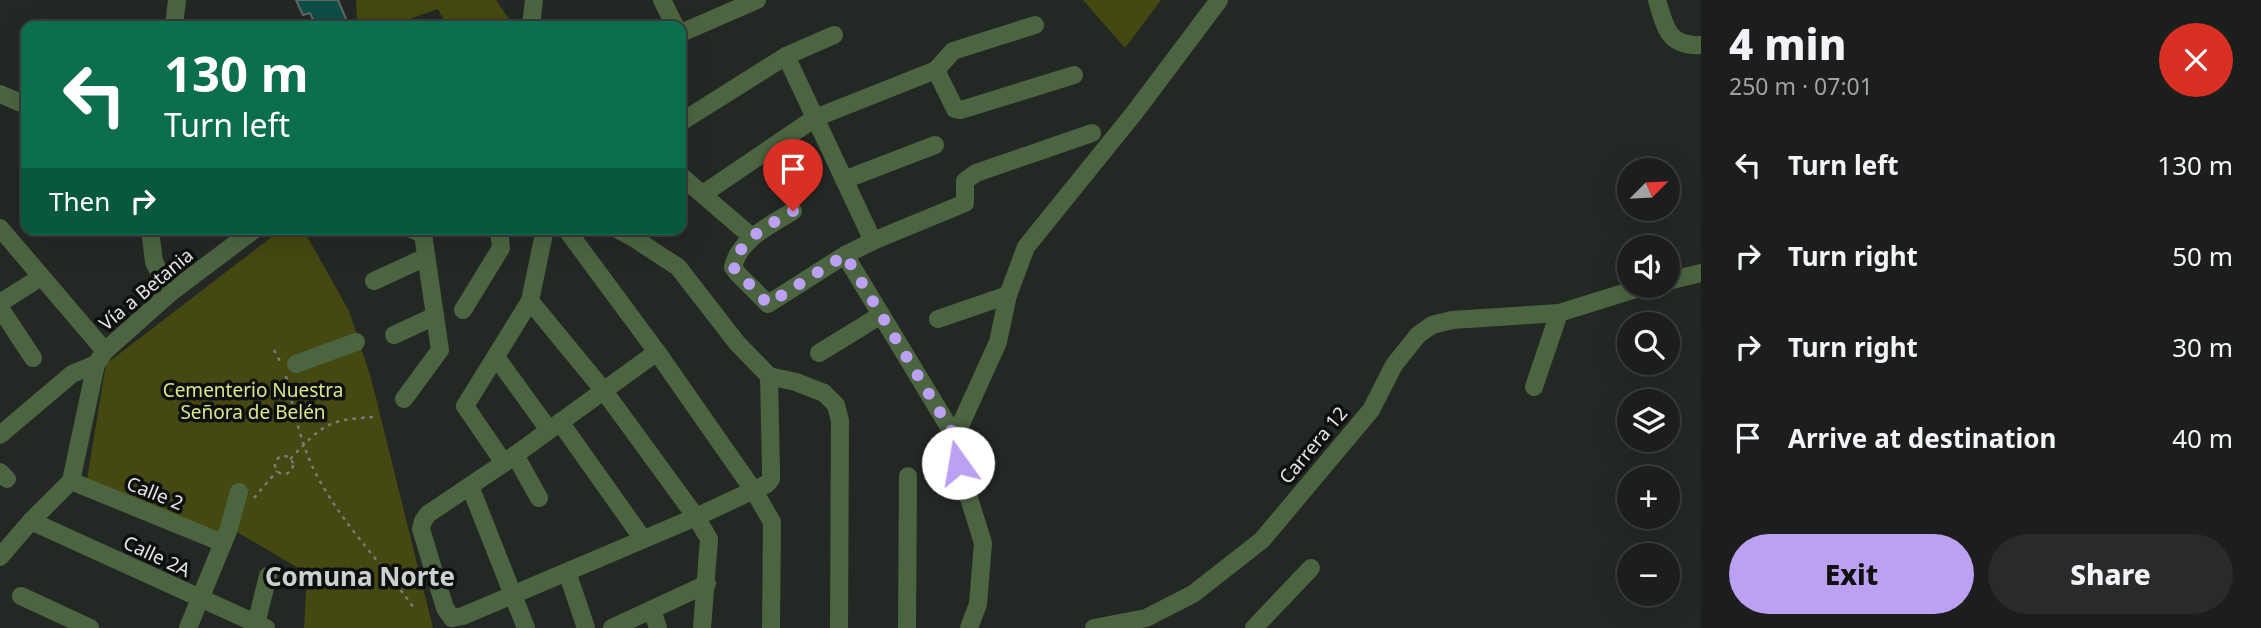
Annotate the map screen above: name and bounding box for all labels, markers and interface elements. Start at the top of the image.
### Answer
text: 4 min [1729,15,1846,72]
button: close [2159,23,2233,97]
text: 130 m [164,40,309,106]
icon: left [49,49,140,140]
text: 250 m · 07:01 [1729,70,1873,102]
text: Turn left [164,103,290,146]
pin [763,139,823,211]
icon: left [1729,146,1767,184]
text: Turn left [1788,147,1899,183]
text: 130 m [2157,147,2233,183]
icon: arrive [774,150,812,188]
north arrow [1617,158,1680,220]
map controls [1617,158,1680,606]
icon: right [124,182,162,220]
text: Then [49,183,110,219]
button: sound [1617,235,1680,298]
icon: right [1729,237,1767,275]
text: Turn right [1788,238,1918,274]
text: 50 m [2172,238,2233,274]
street label: Vía a Betania [93,242,199,336]
button: search [1617,312,1680,375]
icon: right [1729,328,1767,366]
text: Turn right [1788,329,1918,365]
text: 30 m [2172,329,2233,365]
park label: Cementerio Nuestra Señora de Belén [163,377,343,425]
button: layers [1617,389,1680,452]
street label: Carrera 12 [1273,401,1353,489]
icon: arrive [1729,419,1767,457]
text: Arrive at destination [1788,420,2057,456]
text: 40 m [2172,420,2233,456]
position arrow [921,426,995,500]
button: + [1617,466,1680,529]
street label: Calle 2 [123,470,187,516]
street label: Calle 2A [119,529,196,583]
button: Exit [1729,534,1974,614]
button: Share [1988,534,2233,614]
button: − [1617,543,1680,606]
district label: Comuna Norte [265,558,455,594]

